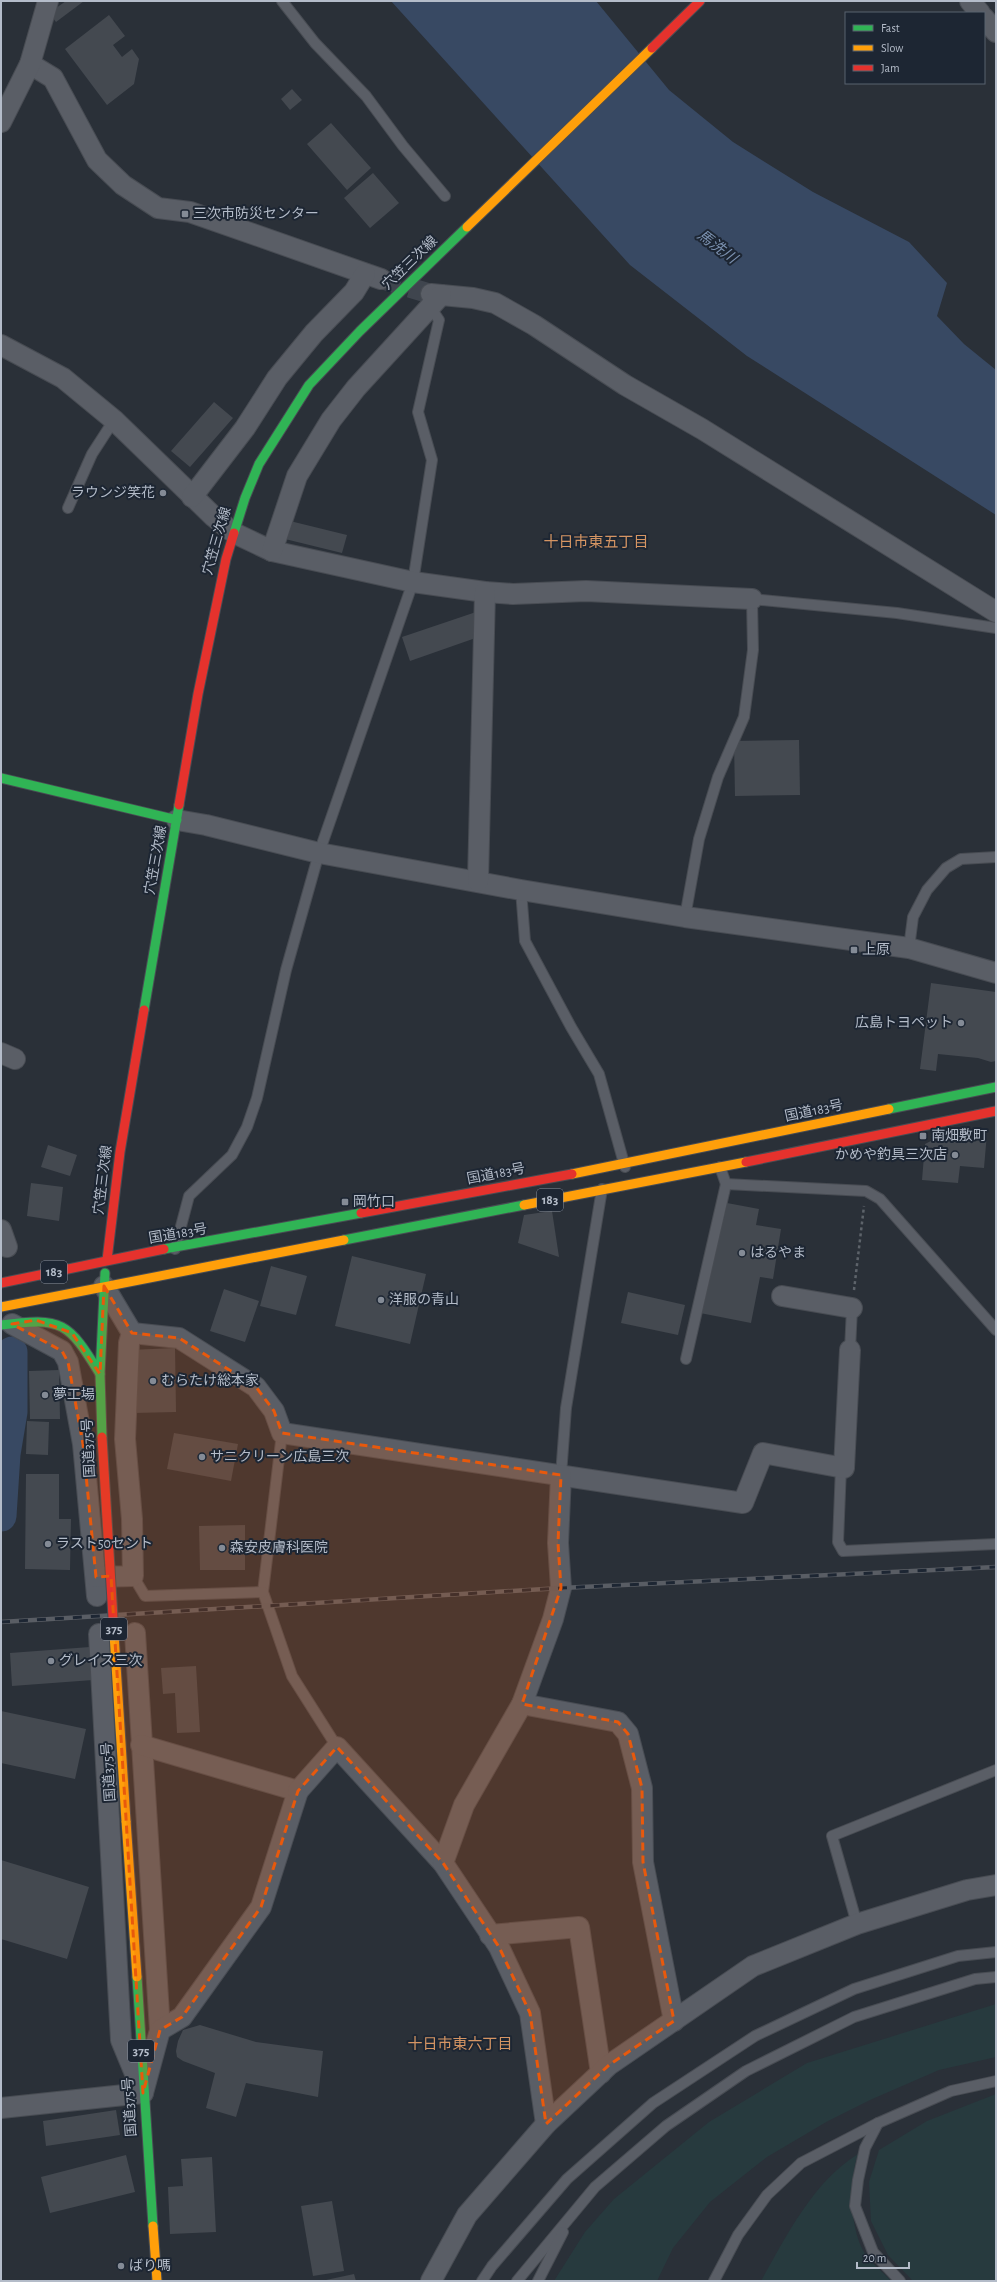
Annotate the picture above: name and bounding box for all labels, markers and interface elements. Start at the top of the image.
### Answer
legend [845,12,985,84]
text: Fast [881,22,900,34]
text: Slow [881,42,903,54]
text: Jam [881,62,900,74]
place label: 三次市防災センター [193,206,319,221]
marker: 三次市防災センター [180,209,190,219]
water label: 馬洗川 [695,227,742,268]
street label: 穴笠三次線 [379,233,440,292]
place label: ラウンジ笑花 [71,485,155,500]
marker: ラウンジ笑花 [158,488,168,498]
street label: 穴笠三次線 [200,505,233,577]
district label: 十日市東五丁目 [543,534,649,550]
street label: 穴笠三次線 [142,824,169,896]
place label: 上原 [862,942,890,957]
marker: 上原 [849,945,859,955]
place label: 広島トヨペット [855,1015,953,1030]
marker: 広島トヨペット [956,1018,966,1028]
street label: 国道183号 [783,1097,844,1124]
place label: 南畑敷町 [931,1127,987,1143]
marker: 南畑敷町 [918,1131,928,1141]
street label: 穴笠三次線 [91,1144,114,1216]
place label: かめや釣具三次店 [835,1146,947,1162]
marker: かめや釣具三次店 [950,1150,960,1160]
street label: 国道183号 [465,1160,526,1187]
road number: 183 [537,1189,563,1211]
place label: 岡竹口 [353,1194,395,1209]
marker: 岡竹口 [340,1197,350,1207]
street label: 国道183号 [147,1221,208,1246]
place label: はるやま [750,1245,806,1260]
marker: はるやま [737,1248,747,1258]
road number: 183 [41,1261,67,1283]
place label: 洋服の青山 [389,1292,459,1307]
marker: 洋服の青山 [376,1295,386,1305]
place label: むらたけ総本家 [161,1373,259,1388]
marker: むらたけ総本家 [148,1376,158,1386]
place label: 夢工場 [53,1387,95,1402]
marker: 夢工場 [40,1390,50,1400]
street label: 国道375号 [79,1418,98,1478]
place label: サニクリーン広島三次 [210,1449,349,1464]
marker: サニクリーン広島三次 [197,1452,207,1462]
place label: ラスト50セント [56,1537,153,1551]
marker: ラスト50セント [43,1539,53,1549]
place label: 森安皮膚科医院 [230,1540,328,1555]
marker: 森安皮膚科医院 [217,1543,227,1553]
road number: 375 [101,1618,127,1640]
place label: グレイス三次 [59,1653,143,1668]
marker: グレイス三次 [46,1656,56,1666]
street label: 国道375号 [99,1742,118,1802]
district label: 十日市東六丁目 [407,2036,513,2052]
road number: 375 [128,2040,154,2062]
street label: 国道375号 [120,2077,139,2137]
scale bar [857,2244,909,2270]
text: 20 m [863,2252,886,2264]
place label: ばり嗎 [129,2258,171,2273]
marker: ばり嗎 [116,2261,126,2271]

